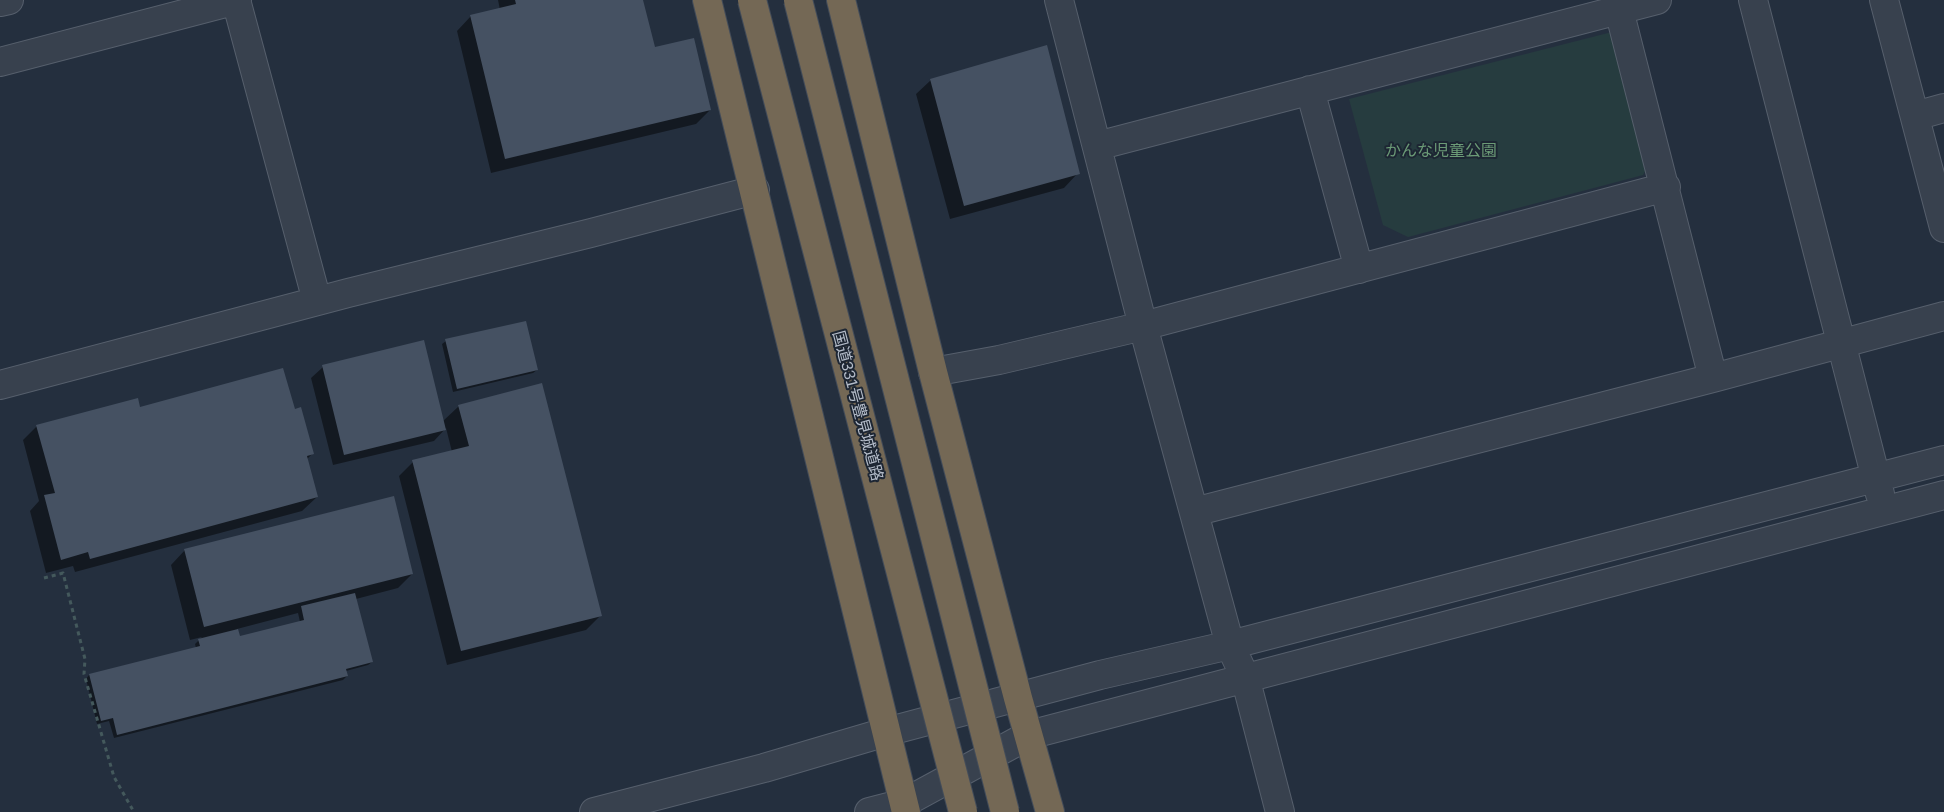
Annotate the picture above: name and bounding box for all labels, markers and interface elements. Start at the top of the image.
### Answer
park label: かんな児童公園 [1385,142,1497,162]
street label: 国道331号豊見城道路 [828,329,886,483]

